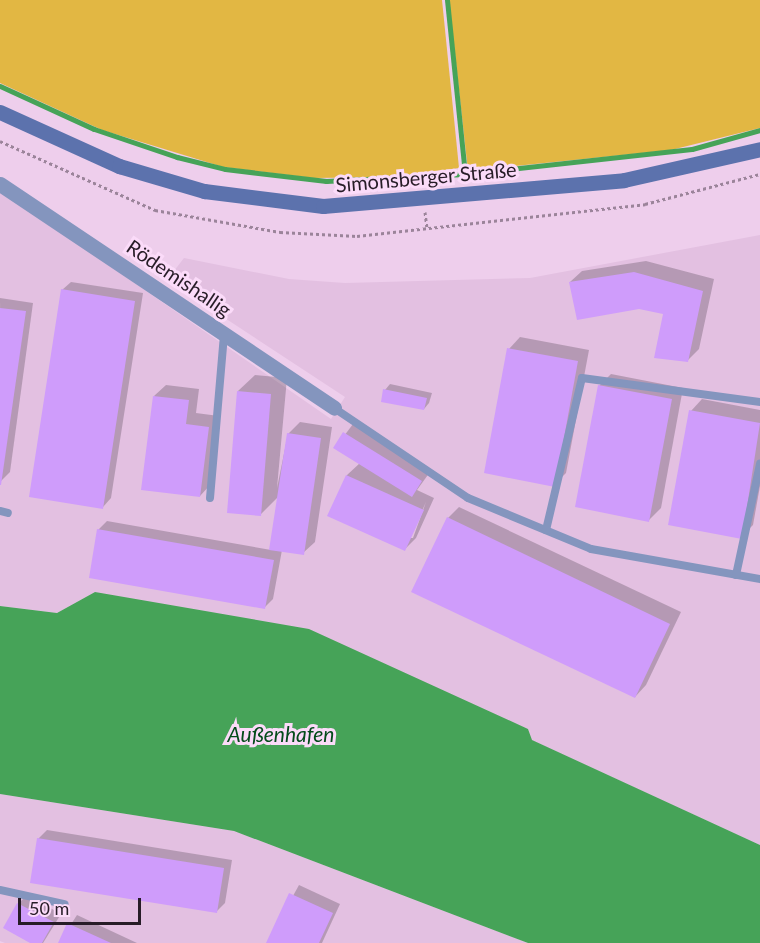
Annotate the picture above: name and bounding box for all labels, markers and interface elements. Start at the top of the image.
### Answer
street label: Simonsberger Straße [334,157,518,197]
street label: Rödemishallig [122,234,236,322]
water label: Außenhafen [228,721,334,747]
scale bar [21,886,144,924]
text: 50 m [29,897,69,919]

